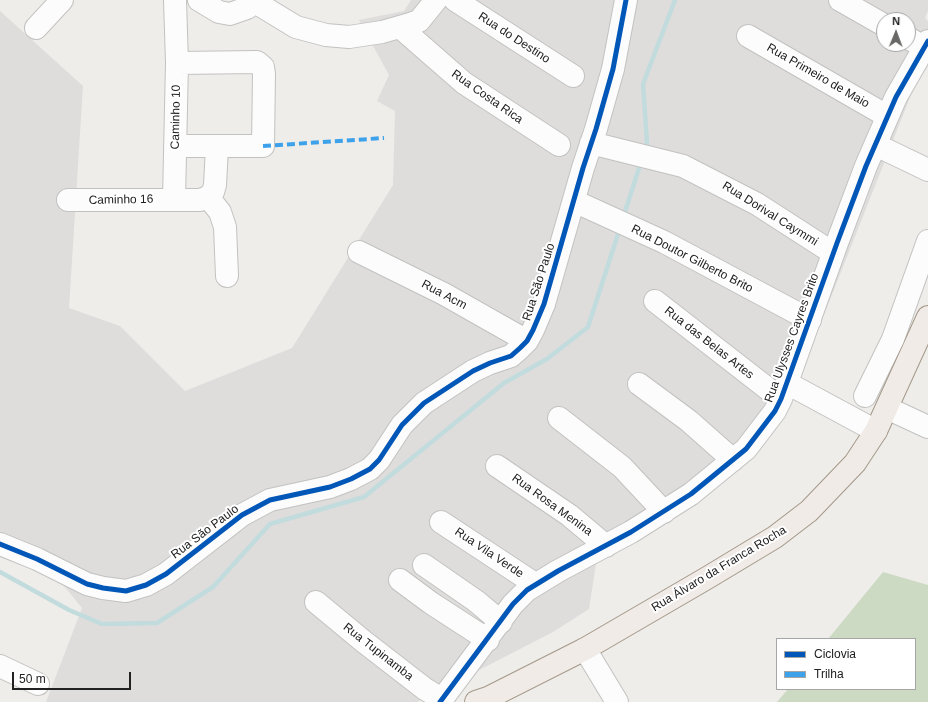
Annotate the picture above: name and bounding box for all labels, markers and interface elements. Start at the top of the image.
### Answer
street label: Rua do Destino [475,9,553,67]
north arrow [876,12,916,52]
text: N [892,15,900,27]
street label: Rua Primeiro de Maio [764,41,872,111]
street label: Rua Costa Rica [448,67,526,127]
street label: Caminho 10 [168,85,184,149]
street label: Rua Dorival Caymmi [720,179,820,249]
street label: Caminho 16 [89,192,153,208]
street label: Rua Doutor Gilberto Brito [629,222,755,296]
street label: Rua São Paulo [520,241,558,323]
street label: Rua Ulysses Cayres Brito [762,271,822,405]
street label: Rua Acm [419,277,469,313]
street label: Rua das Belas Artes [661,304,757,382]
street label: Rua Rosa Menina [509,471,595,539]
street label: Rua São Paulo [168,502,242,562]
street label: Rua Álvaro da Franca Rocha [649,523,789,615]
street label: Rua Vila Verde [452,525,526,581]
street label: Rua Tupinamba [340,620,416,684]
legend [776,638,916,690]
text: Ciclovia [814,647,856,661]
scale bar [14,664,133,690]
text: Trilha [814,667,844,681]
text: 50 m [19,672,46,686]

